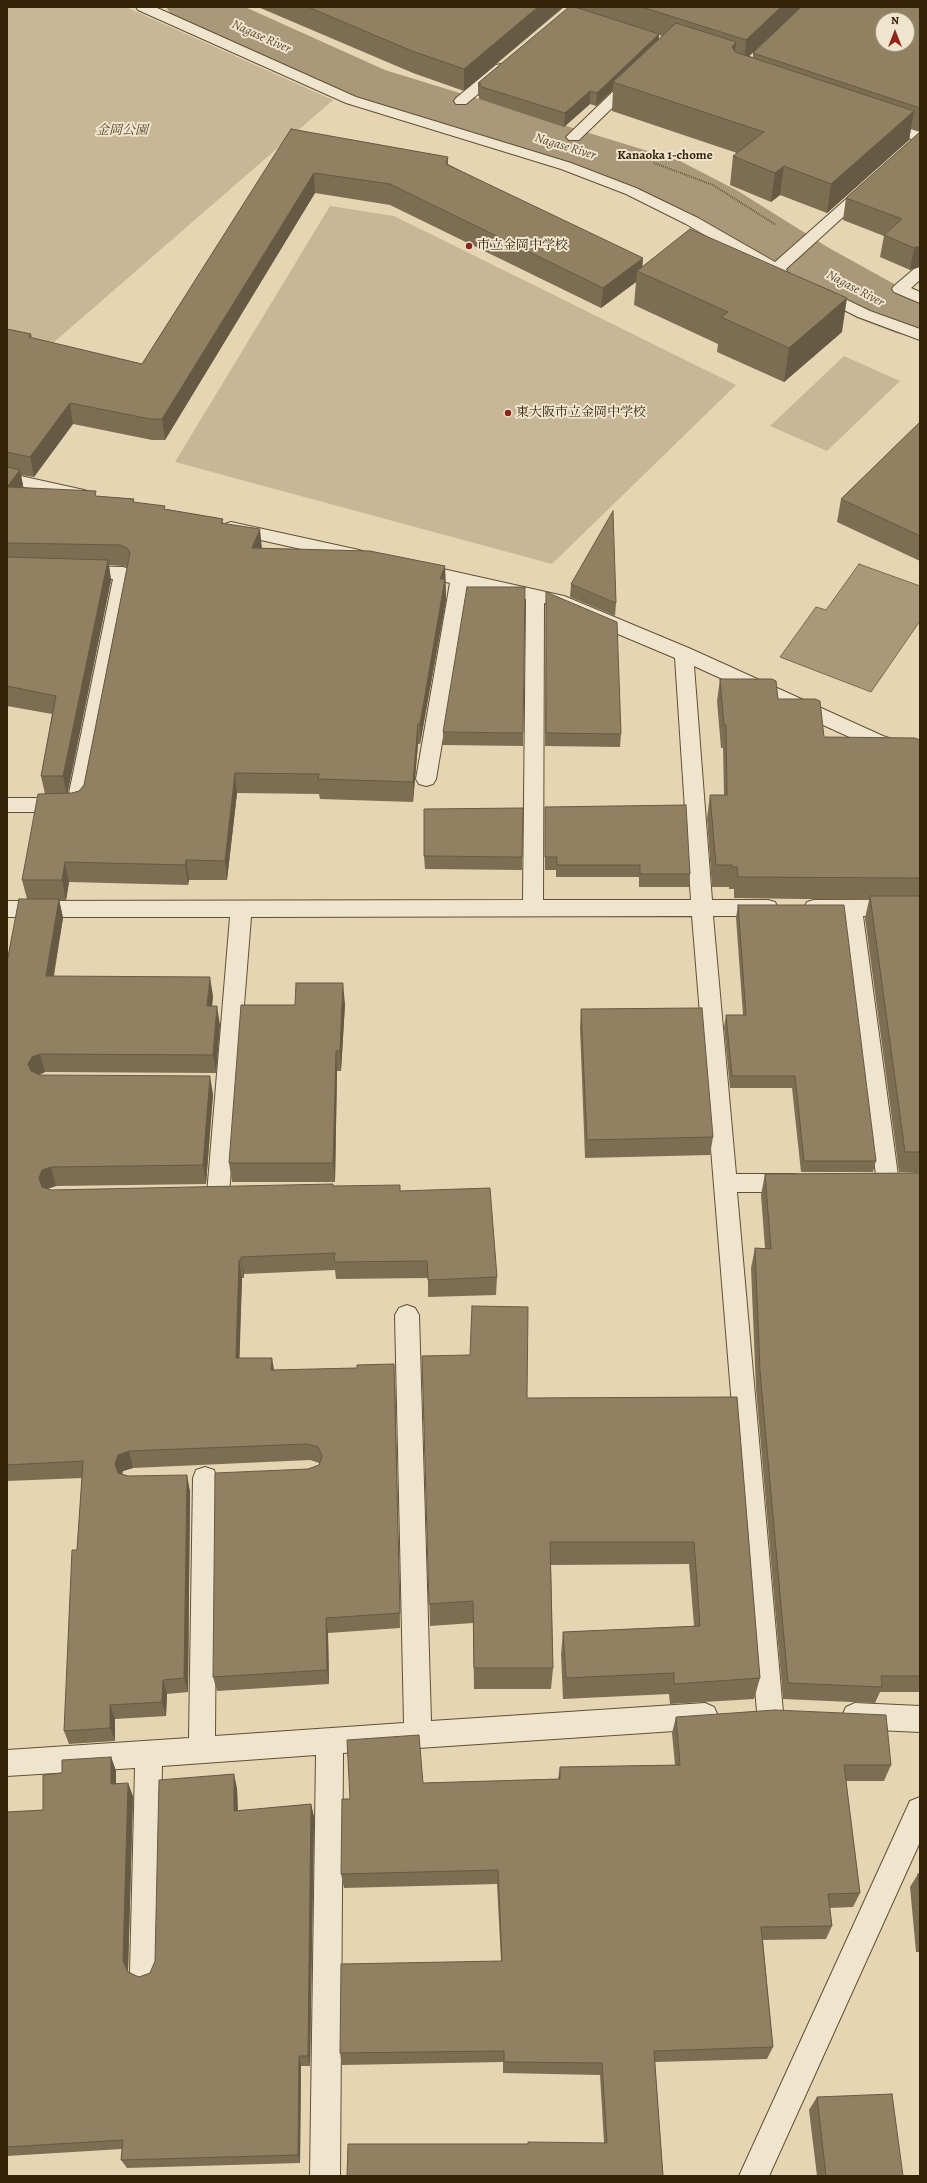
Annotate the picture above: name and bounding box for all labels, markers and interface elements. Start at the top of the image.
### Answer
north arrow [875,12,915,52]
text: N [891,13,899,28]
water label: Nagase River [229,17,293,57]
park label: 金岡公園 [96,123,148,139]
water label: Nagase River [533,130,597,164]
district label: Kanaoka 1-chome [617,148,713,164]
place label: 市立金岡中学校 [477,238,568,254]
marker: 市立金岡中学校 [464,241,474,251]
water label: Nagase River [823,267,887,311]
place label: 東大阪市立金岡中学校 [516,405,646,421]
marker: 東大阪市立金岡中学校 [503,408,513,418]

